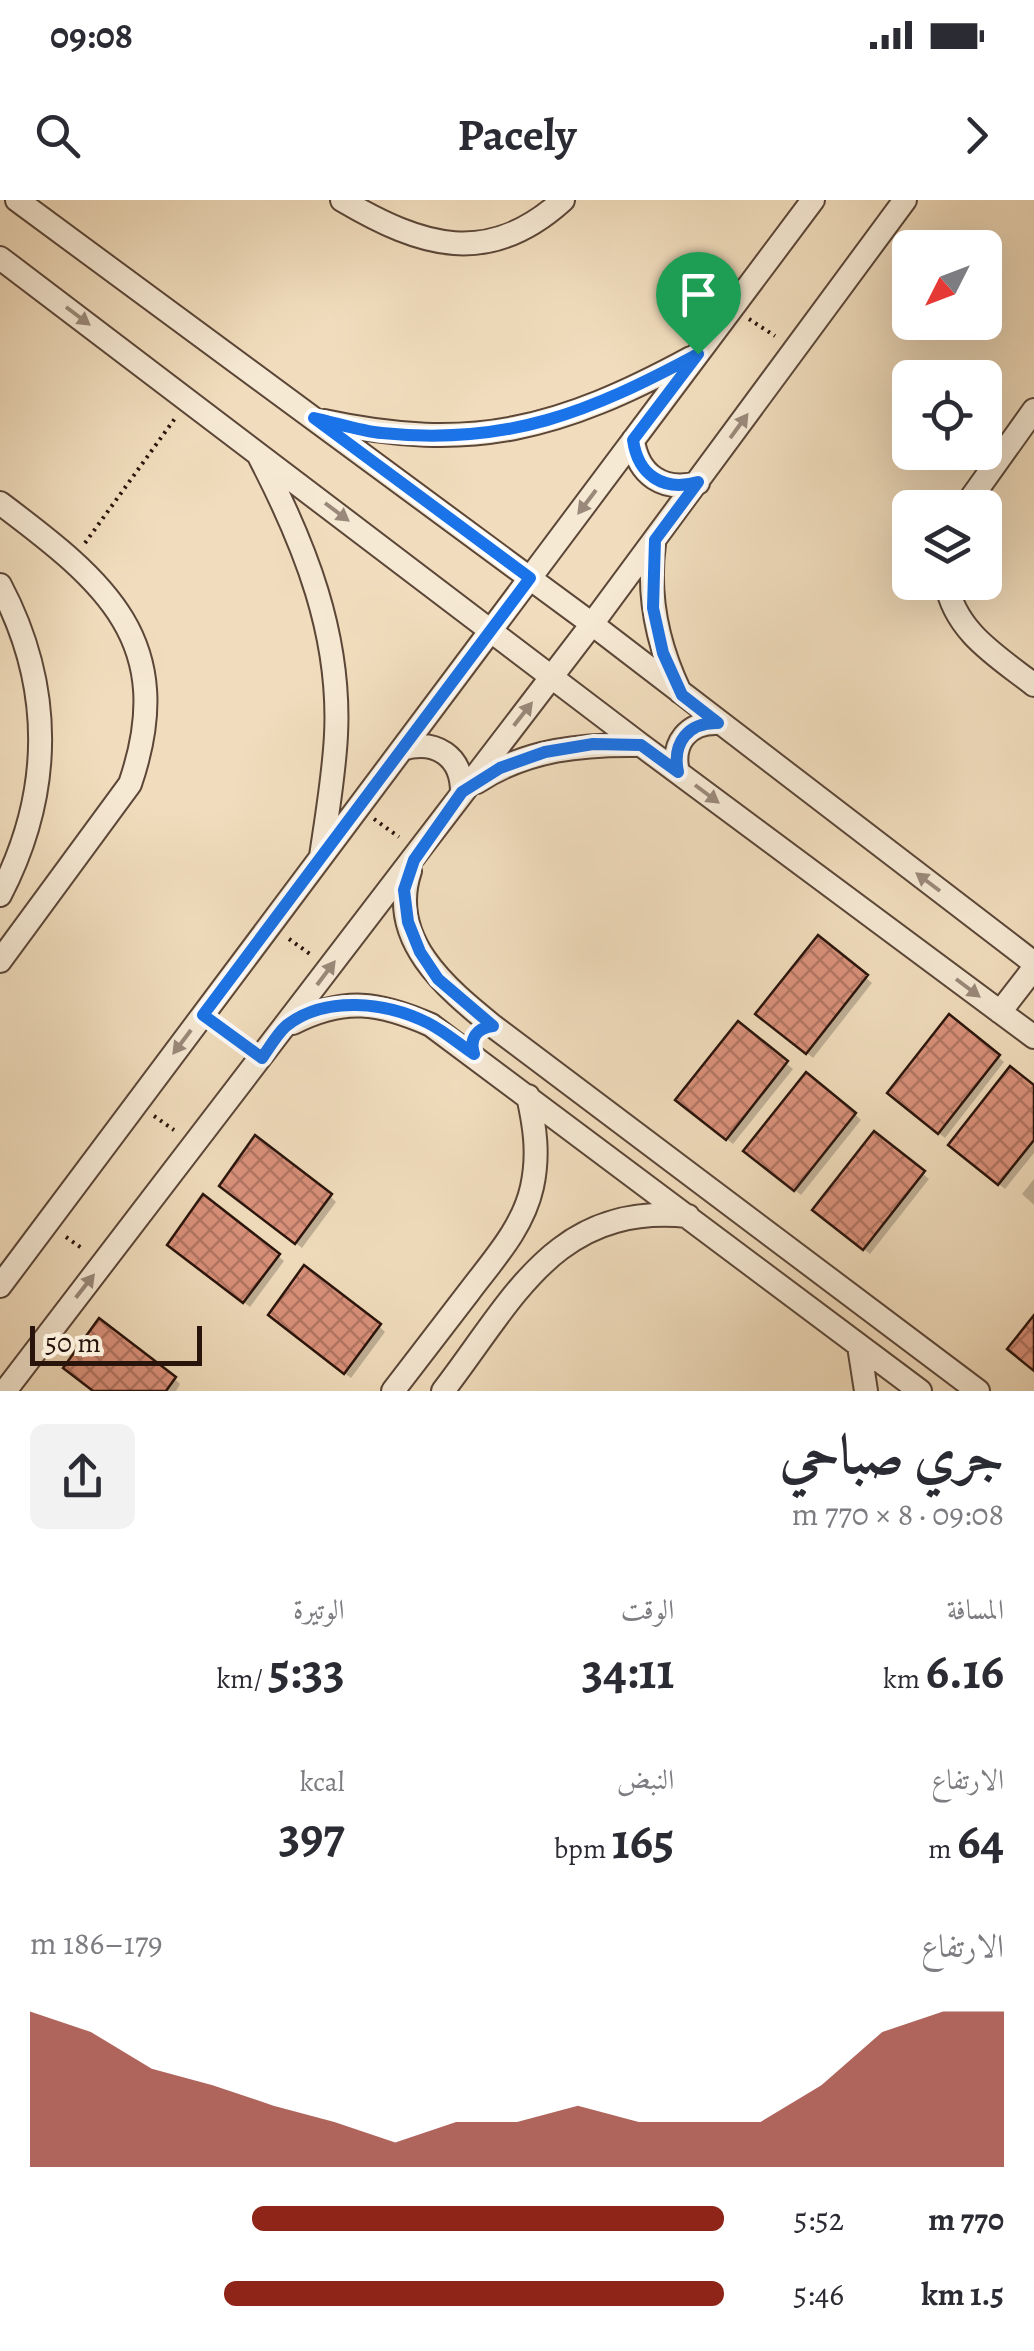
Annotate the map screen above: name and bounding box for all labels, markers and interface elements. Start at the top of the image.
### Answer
text: 09:08 [50,9,133,61]
text: Pacely [458,104,576,166]
icon: search [30,108,85,163]
icon: forward [949,108,1004,163]
north arrow [892,230,1002,340]
map controls [892,230,1002,600]
pin [656,252,741,355]
icon: arrive [671,267,726,322]
one-way arrow [65,306,91,326]
button: locate [892,360,1002,470]
one-way arrow [729,413,748,439]
one-way arrow [577,489,597,515]
button: layers [892,490,1002,600]
one-way arrow [324,502,350,522]
one-way arrow [512,701,532,727]
one-way arrow [694,784,720,803]
one-way arrow [915,873,941,893]
one-way arrow [316,960,336,986]
one-way arrow [955,978,981,998]
one-way arrow [173,1029,193,1056]
one-way arrow [75,1273,95,1299]
scale bar [30,1321,202,1366]
text: 50 m [45,1324,101,1362]
text: جري صباحي [780,1417,1004,1492]
button: share [30,1424,135,1529]
text: 09:08 · 8 × 770 m [792,1492,1004,1536]
text: الوتيرة [293,1591,345,1629]
text: الوقت [621,1591,674,1629]
text: المسافة [947,1591,1004,1629]
text: 5:33 [268,1637,345,1705]
text: 34:11 [582,1637,674,1705]
text: 6.16 [926,1637,1004,1705]
text: /km [216,1660,268,1698]
text: km [883,1660,926,1698]
text: النبض [617,1761,674,1799]
text: الارتفاع [931,1761,1004,1799]
text: kcal [300,1763,345,1801]
text: 397 [279,1801,345,1869]
text: 165 [612,1807,674,1875]
text: 64 [957,1807,1004,1875]
text: bpm [554,1830,612,1868]
text: m [928,1830,957,1868]
text: 179–186 m [30,1921,163,1965]
text: الارتفاع [921,1924,1004,1968]
text: 5:52 [794,2197,844,2241]
text: 770 m [928,2197,1004,2241]
text: 5:46 [793,2272,844,2316]
text: 1.5 km [921,2272,1004,2316]

